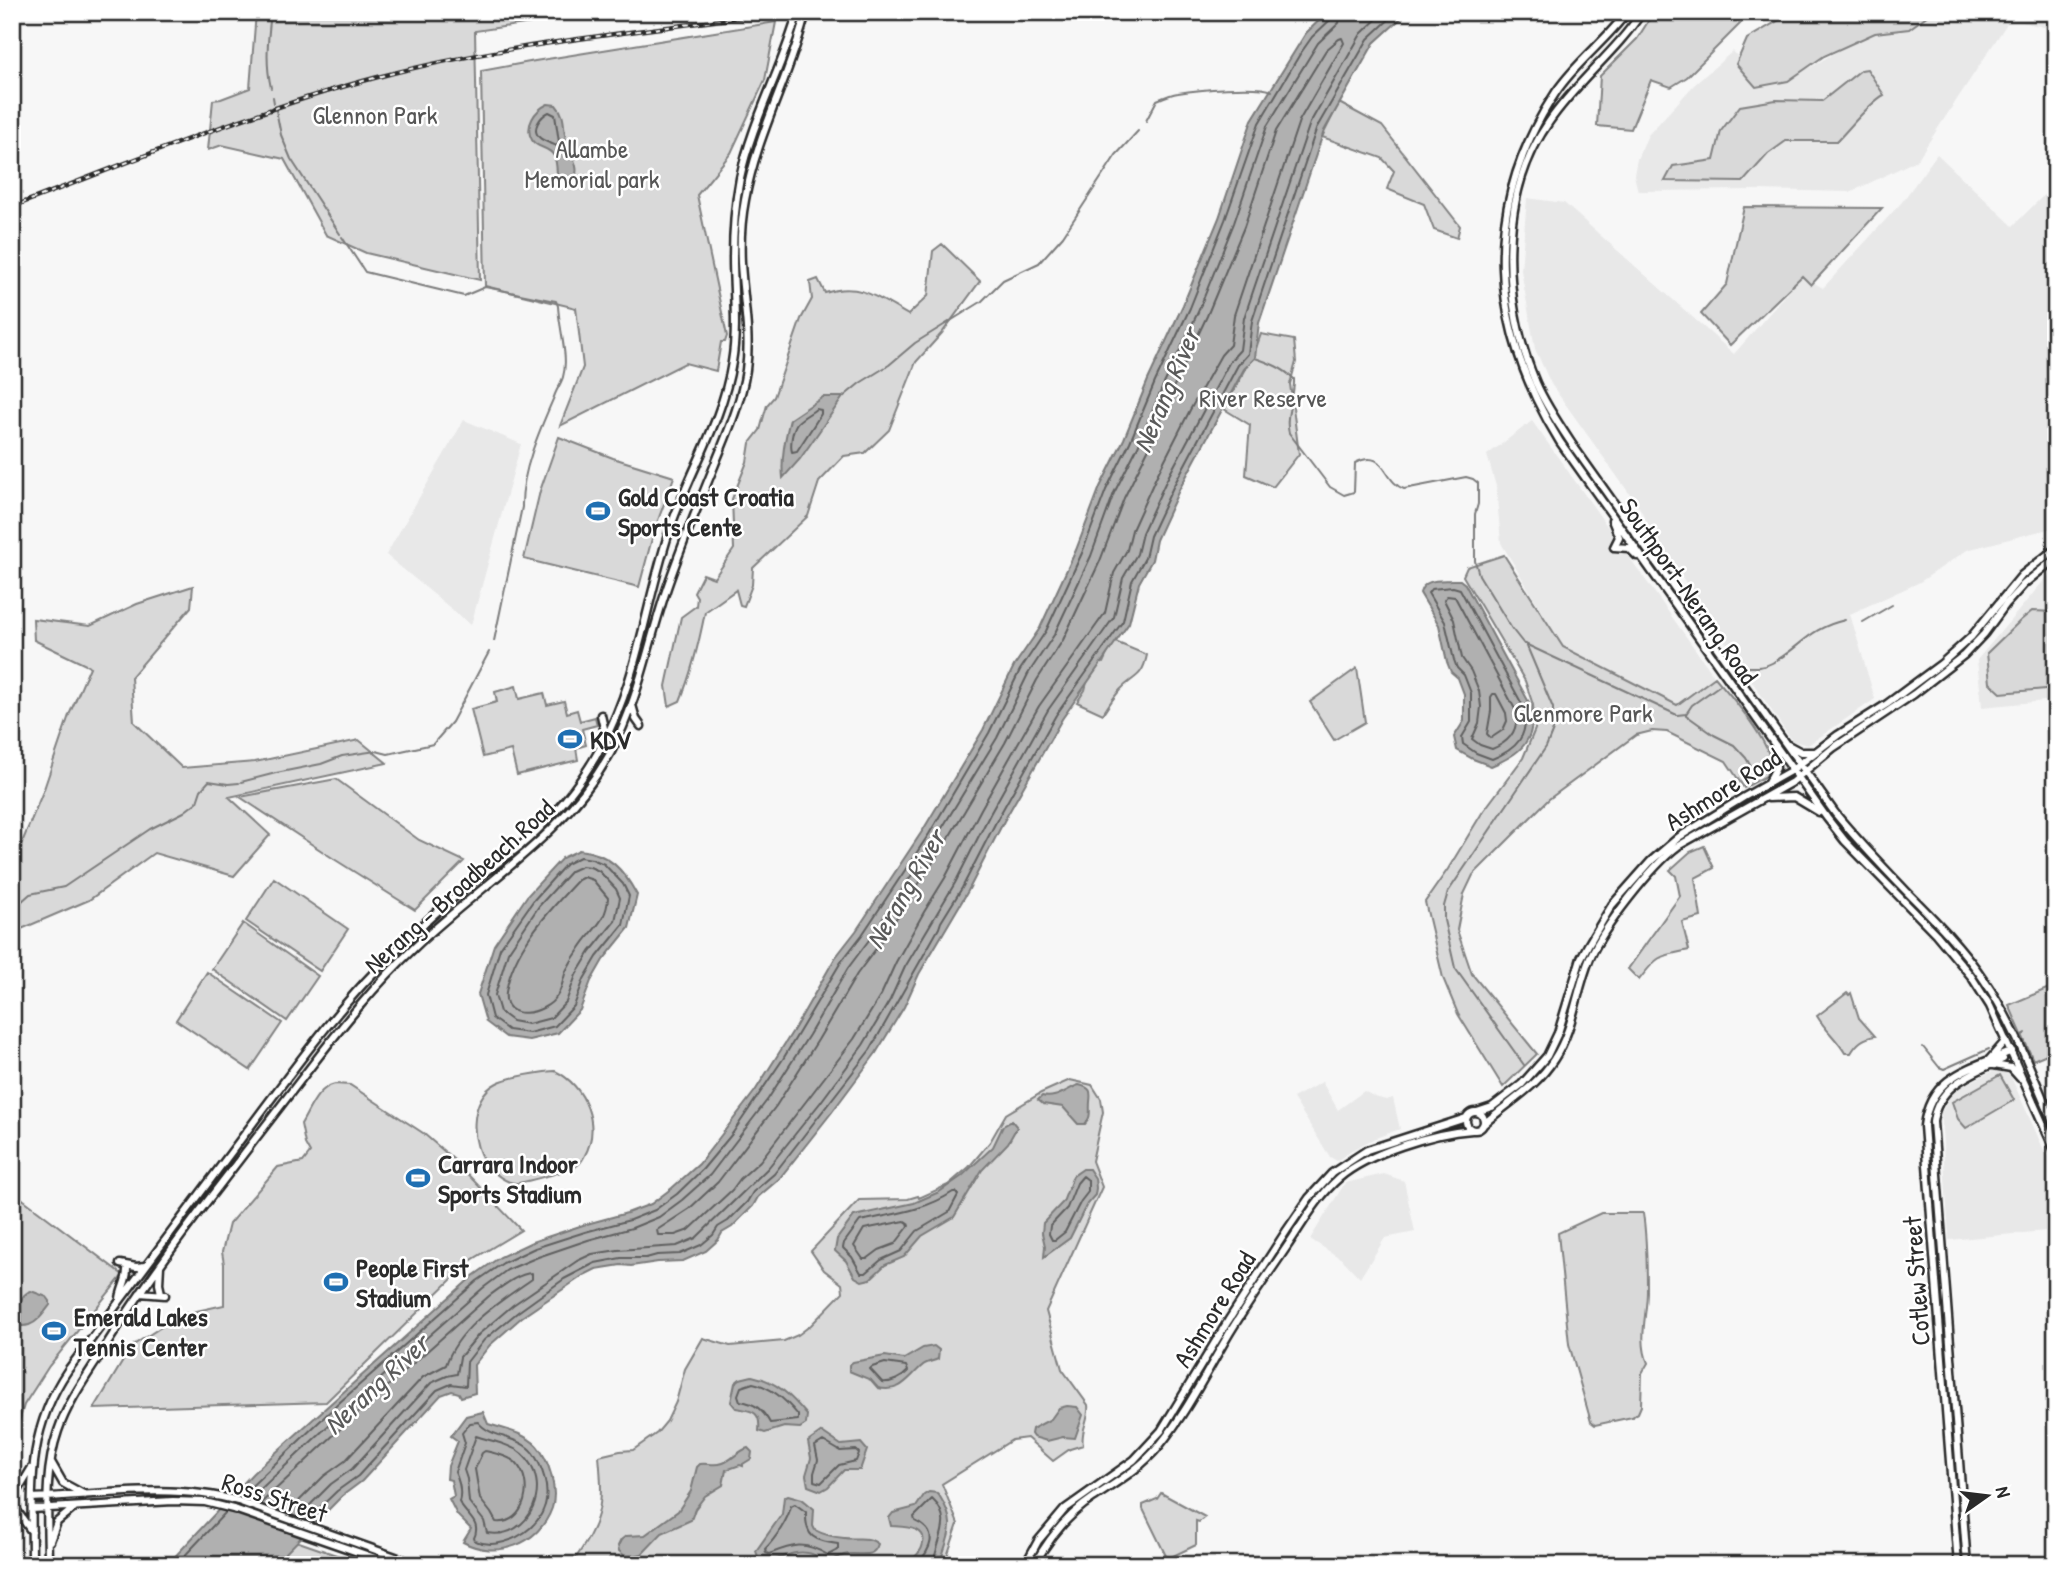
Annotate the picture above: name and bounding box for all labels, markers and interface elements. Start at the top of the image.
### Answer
park label: Glennon Park [313,97,438,132]
park label: Allambe Memorial park [524,131,660,196]
water label: Nerang River [1123,319,1210,458]
park label: River Reserve [1199,380,1327,415]
place label: Gold Coast Croatia Sports Cente [618,479,795,545]
street label: Southport-Nerang Road [1612,491,1766,691]
sports icon: Gold Coast Croatia Sports Cente [584,497,612,525]
park label: Glenmore Park [1513,695,1653,730]
place label: KDV [590,722,632,757]
sports icon: KDV [556,725,584,753]
street label: Ashmore Road [1658,740,1788,838]
street label: Nerang - Broadbeach Road [356,791,562,981]
water label: Nerang River [856,820,956,955]
place label: Carrara Indoor Sports Stadium [438,1146,582,1212]
sports icon: Carrara Indoor Sports Stadium [404,1164,432,1192]
street label: Cotlew Street [1894,1214,1938,1347]
street label: Ashmore Road [1165,1244,1263,1374]
place label: People First Stadium [356,1250,469,1315]
sports icon: People First Stadium [322,1268,350,1296]
place label: Emerald Lakes Tennis Center [73,1299,208,1364]
sports icon: Emerald Lakes Tennis Center [40,1317,68,1345]
water label: Nerang River [315,1323,439,1443]
north arrow [1952,1462,2022,1532]
street label: Ross Street [218,1464,333,1531]
text: N [1990,1484,2017,1500]

